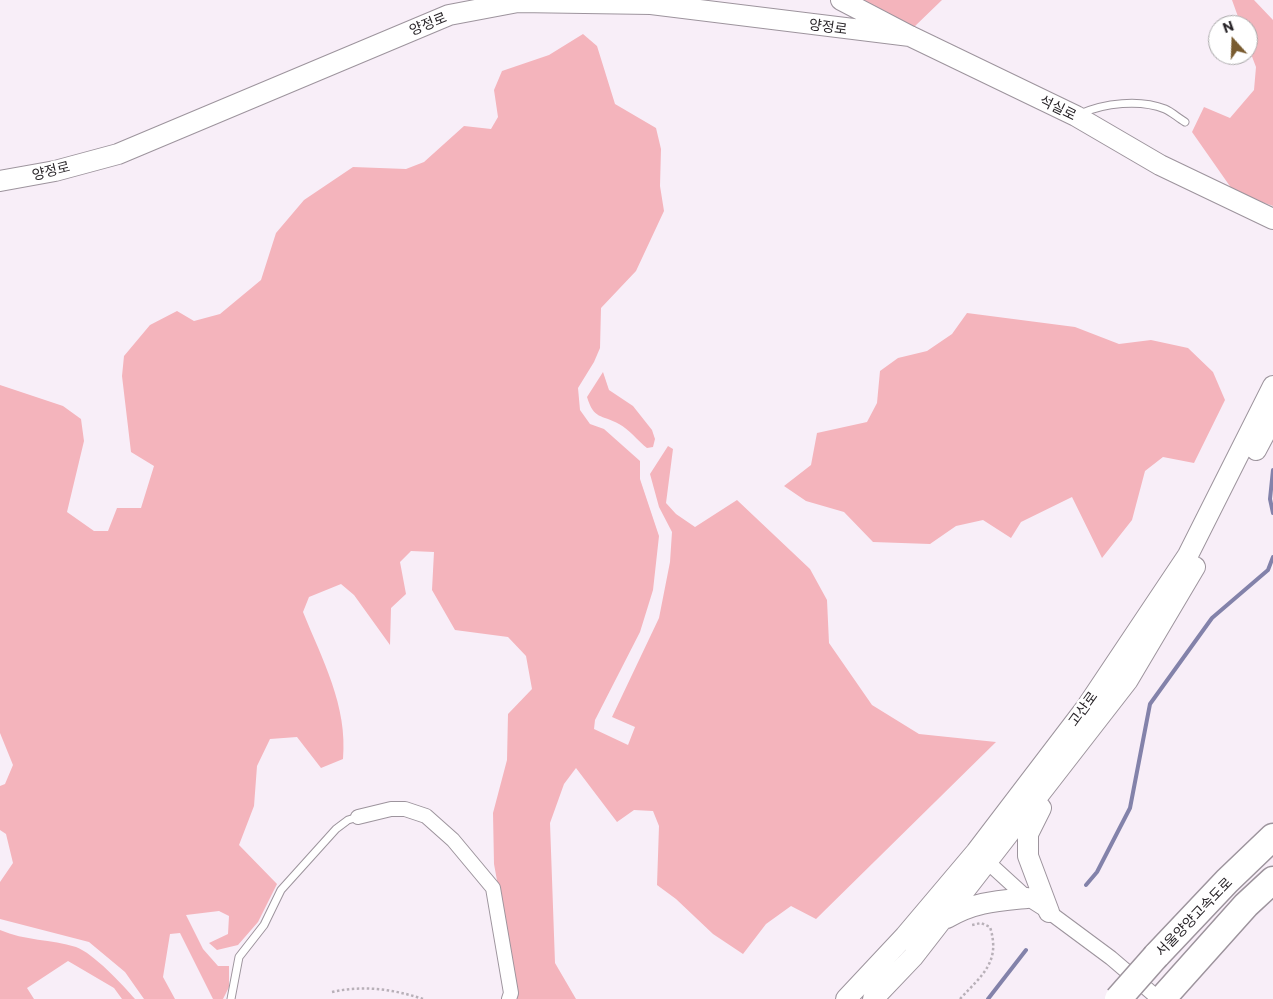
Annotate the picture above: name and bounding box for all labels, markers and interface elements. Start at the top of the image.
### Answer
street label: 양정로 [407,9,449,39]
north arrow [1208,15,1258,65]
street label: 양정로 [808,16,848,38]
text: N [1220,17,1236,36]
street label: 석실로 [1037,92,1079,124]
street label: 양정로 [30,158,72,184]
street label: 고산로 [1065,688,1101,730]
street label: 서울양양고속도로 [1152,874,1236,960]

